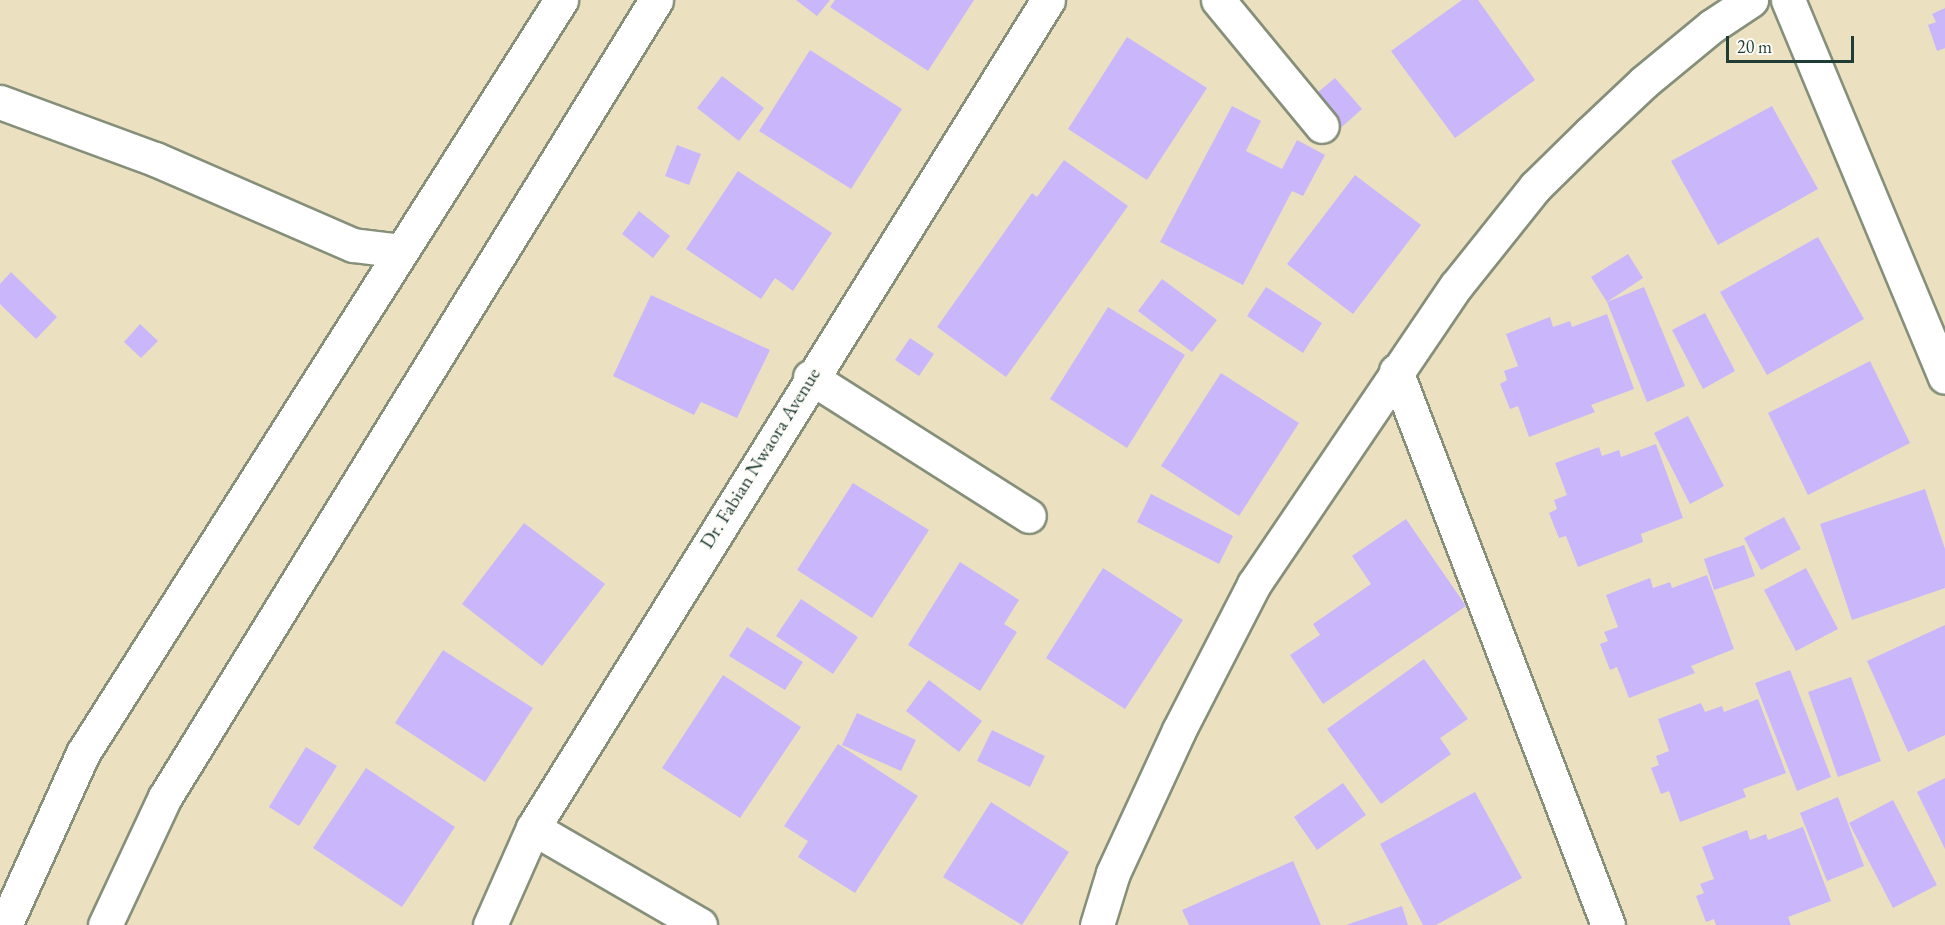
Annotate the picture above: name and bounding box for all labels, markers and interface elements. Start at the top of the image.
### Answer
scale bar [1729,24,1856,62]
text: 20 m [1737,35,1772,58]
street label: Dr. Fabian Nwaora Avenue [694,363,826,553]

